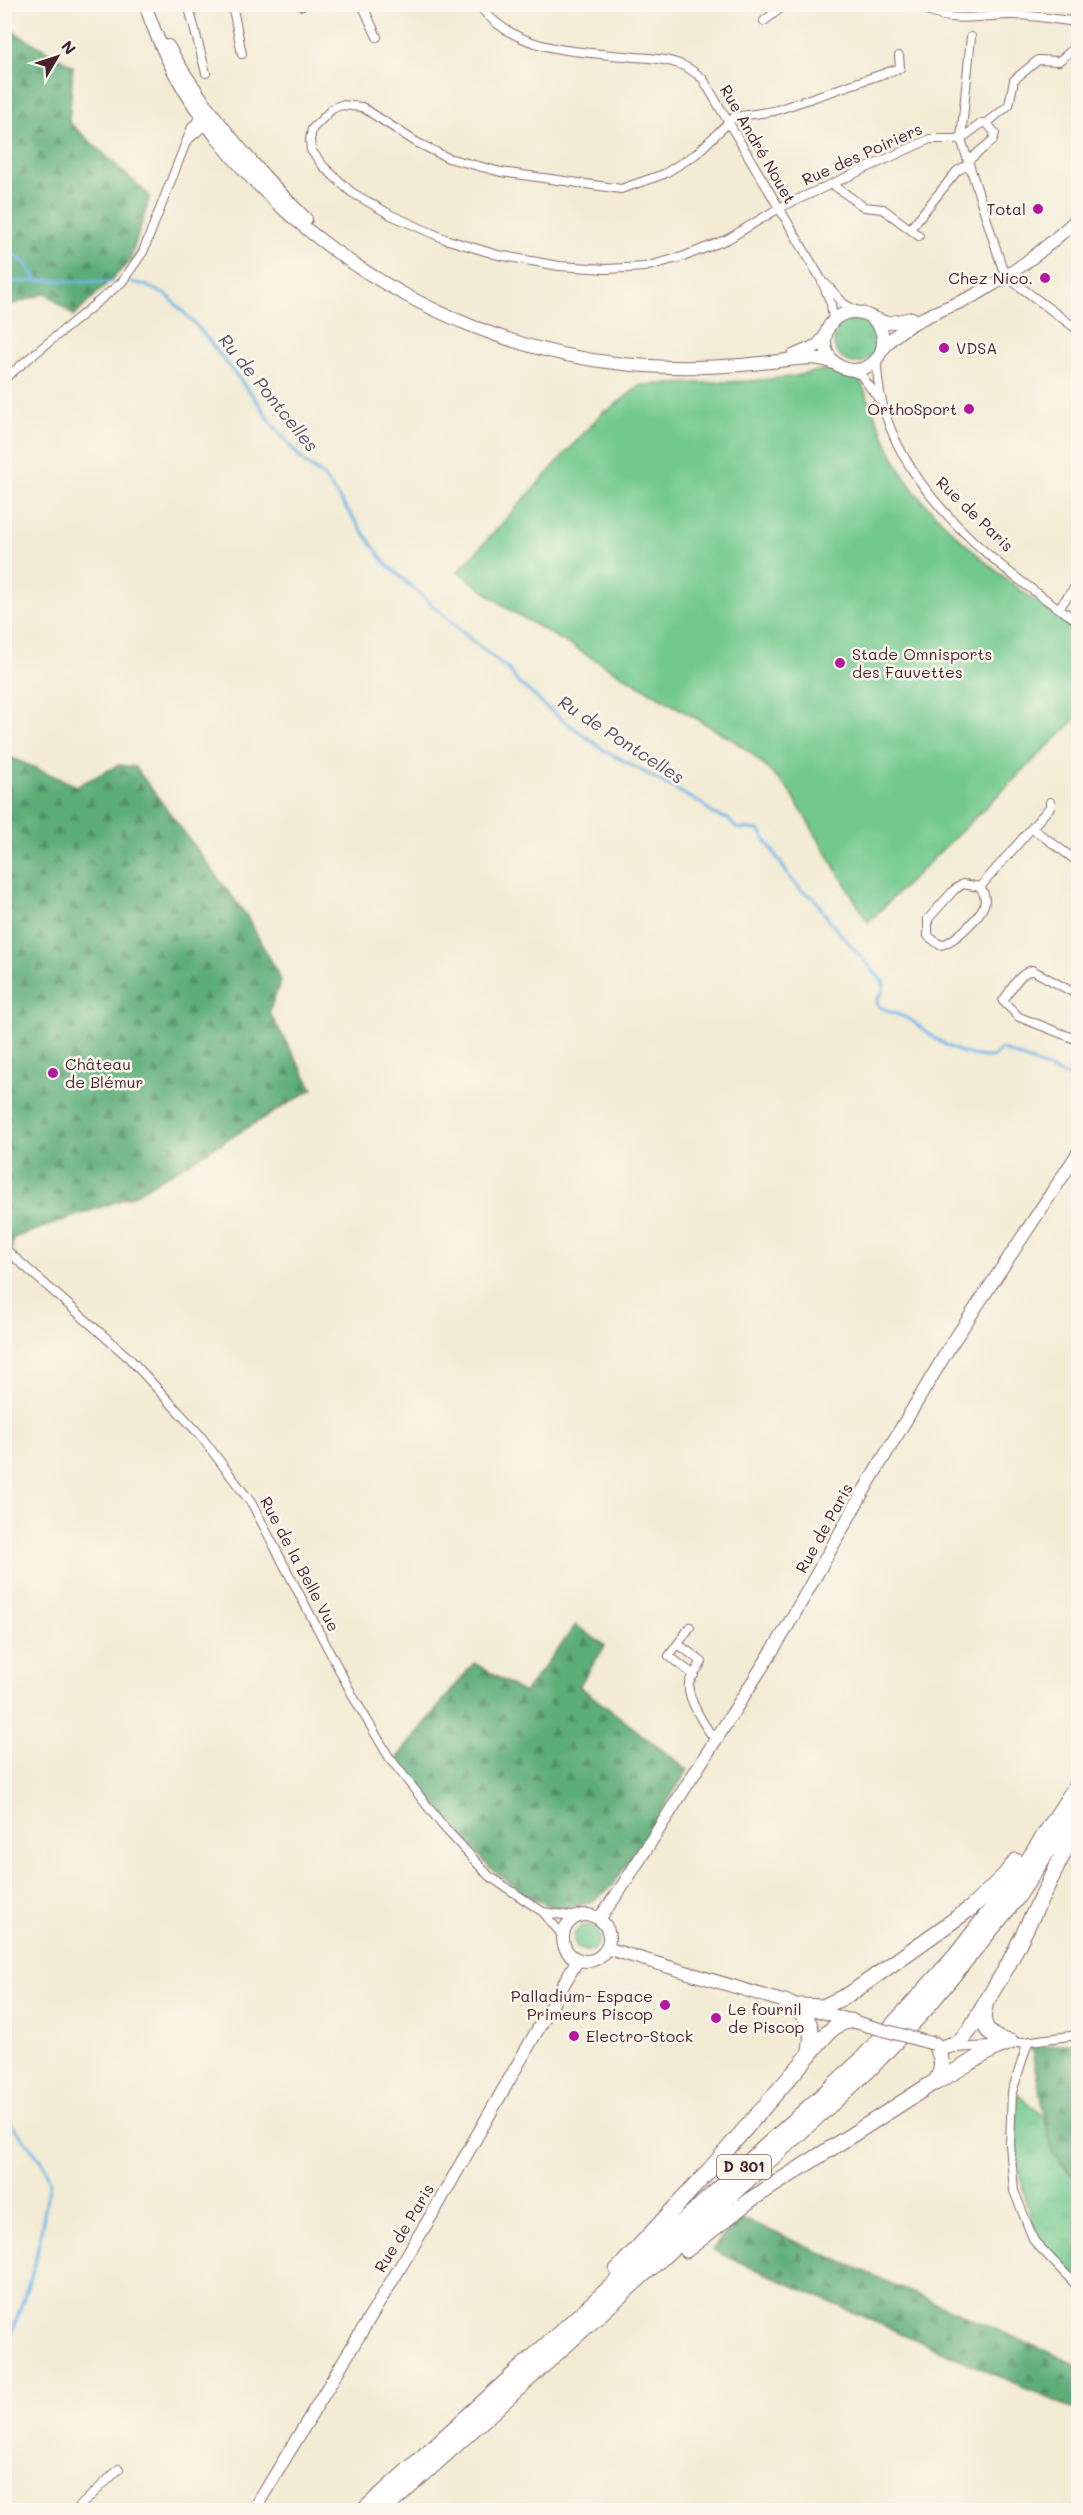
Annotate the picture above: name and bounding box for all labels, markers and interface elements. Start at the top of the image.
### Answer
north arrow [27,27,87,87]
text: N [57,36,81,59]
street label: Rue André Nouet [716,80,801,207]
street label: Rue des Poiriers [798,118,925,190]
place label: Total [987,198,1026,219]
marker: Total [1031,202,1045,216]
place label: Chez Nico. [948,267,1033,288]
marker: Chez Nico. [1038,271,1052,285]
water label: Ru de Pontcelles [214,328,324,457]
place label: VDSA [956,337,997,358]
marker: VDSA [937,341,951,355]
place label: OrthoSport [867,398,957,419]
marker: OrthoSport [962,402,976,416]
street label: Rue de Paris [932,471,1018,556]
place label: Stade Omnisports des Fauvettes [852,643,992,682]
marker: Stade Omnisports des Fauvettes [833,656,847,670]
water label: Ru de Pontcelles [554,689,689,789]
place label: Château de Blémur [65,1053,144,1092]
marker: Château de Blémur [46,1066,60,1080]
street label: Rue de Paris [790,1479,857,1576]
street label: Rue de la Belle Vue [256,1493,345,1635]
place label: Palladium- Espace Primeurs Piscop [511,1985,653,2024]
marker: Palladium- Espace Primeurs Piscop [658,1998,672,2012]
place label: Le fournil de Piscop [728,1998,805,2037]
marker: Le fournil de Piscop [709,2011,723,2025]
place label: Electro-Stock [586,2025,693,2046]
marker: Electro-Stock [567,2029,581,2043]
road number: D 301 [717,2155,771,2179]
street label: Rue de Paris [369,2180,438,2276]

